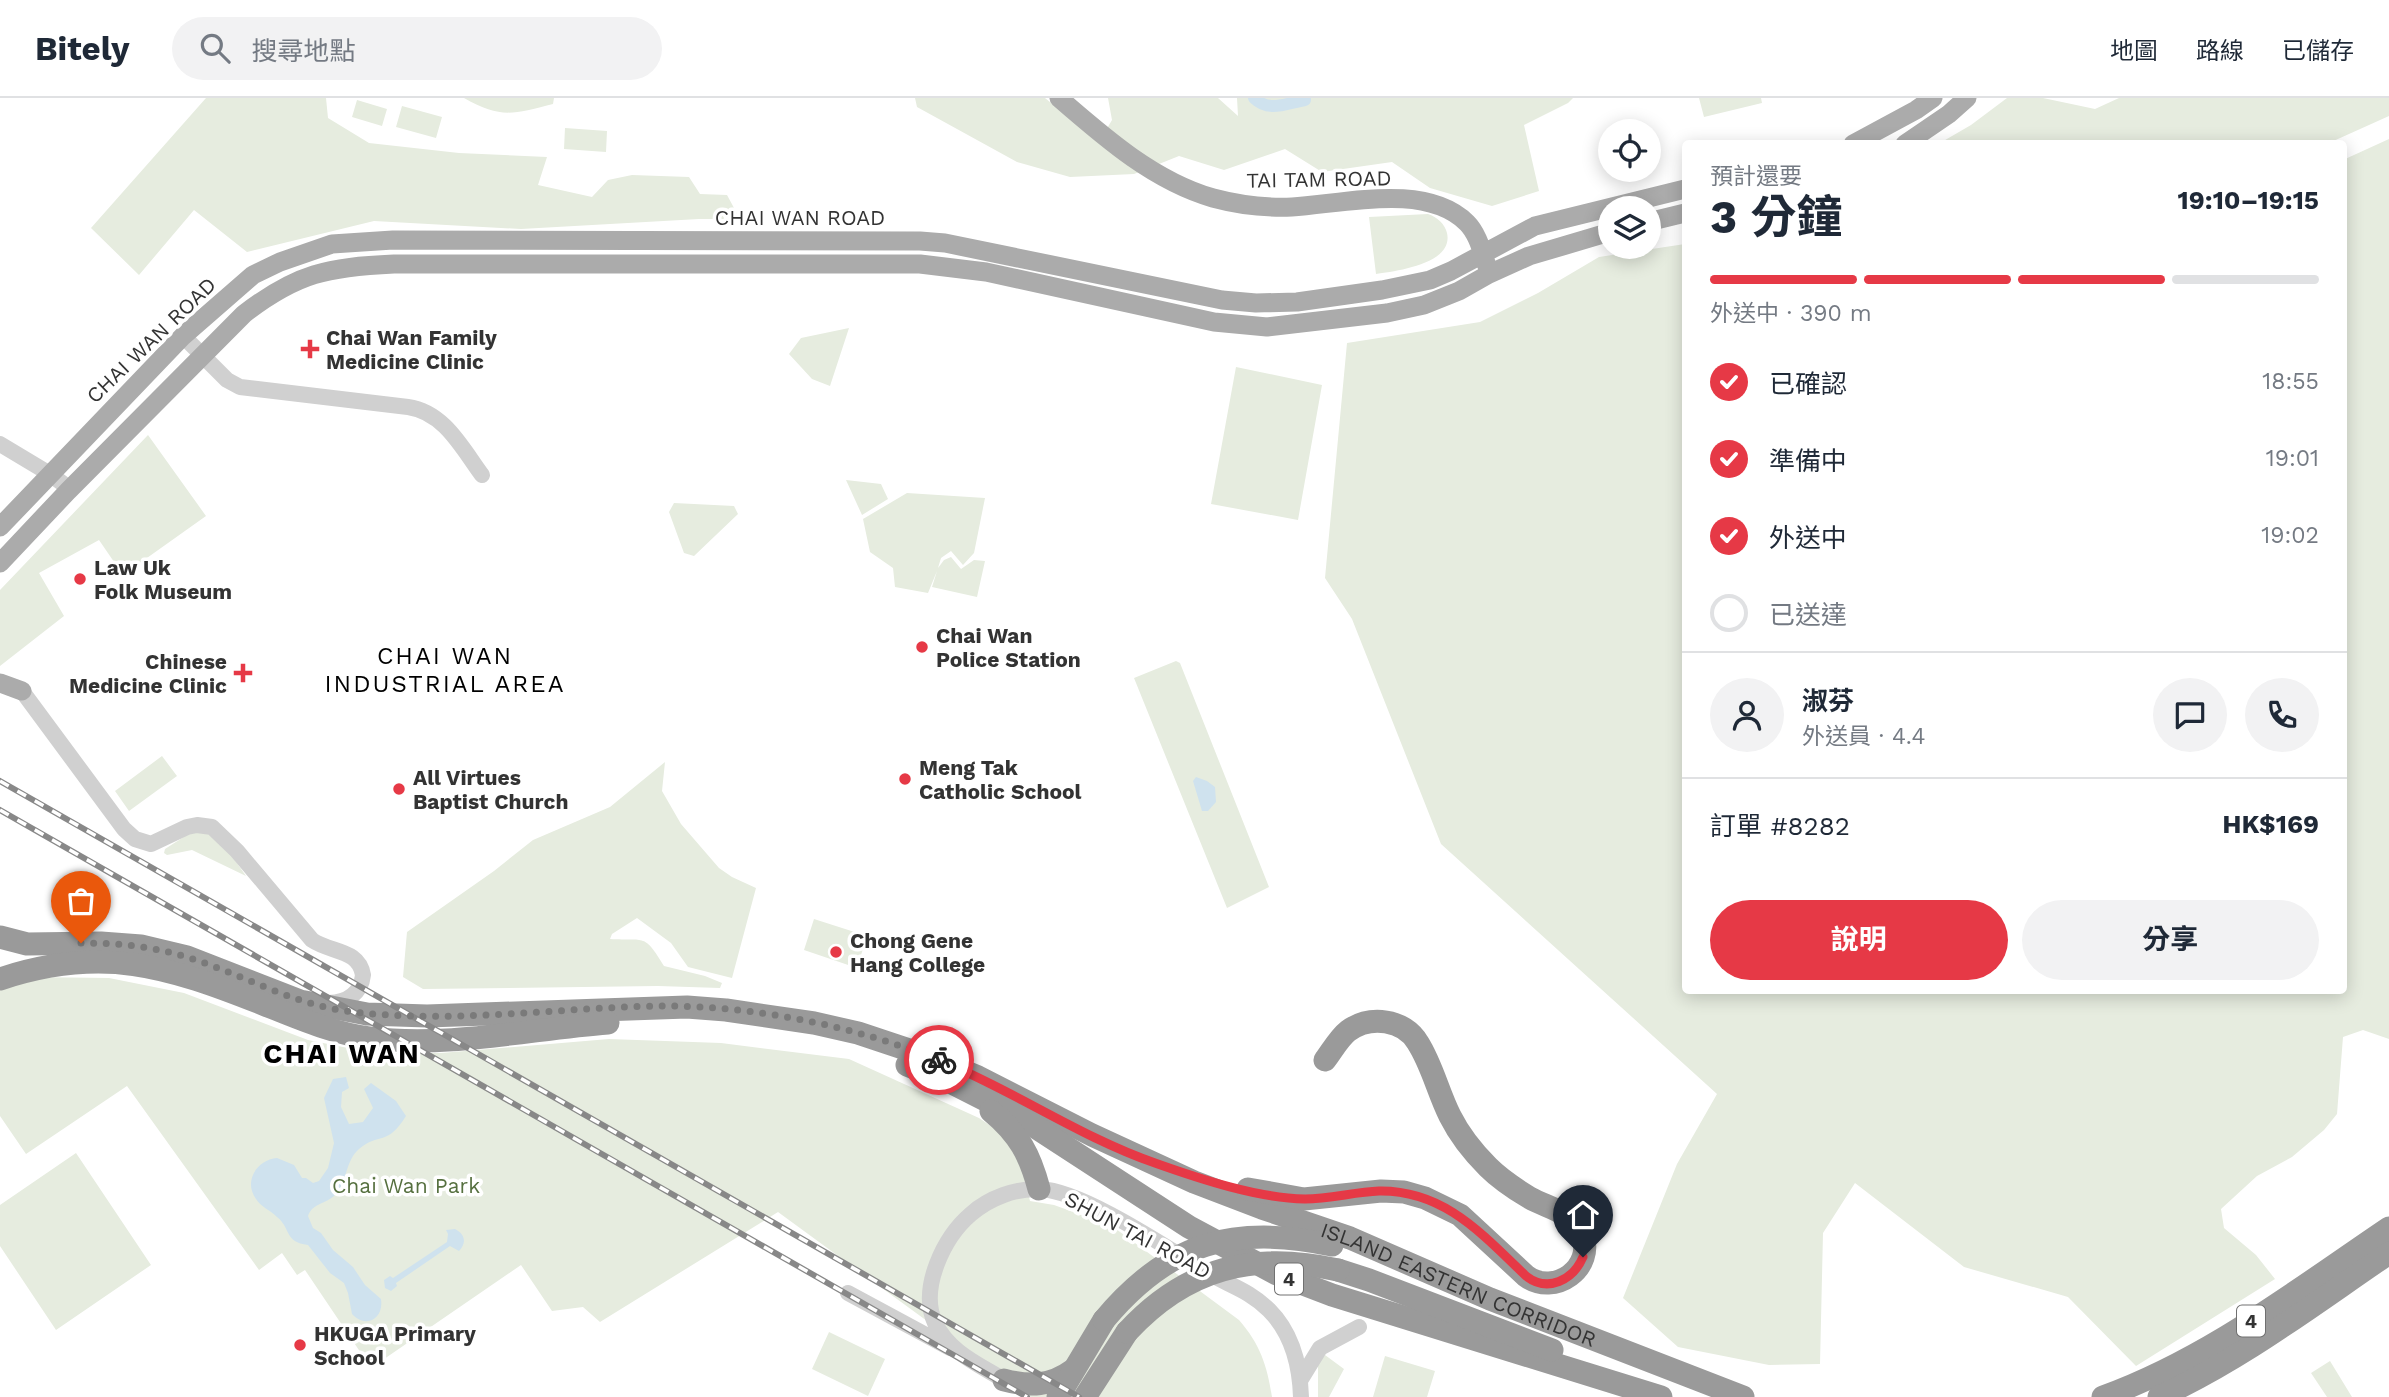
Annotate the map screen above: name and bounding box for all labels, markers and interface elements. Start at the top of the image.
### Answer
search box [172,17,662,80]
text: Bitely [35,29,130,68]
icon: search [196,29,234,67]
text: 搜尋地點 [252,36,356,66]
text: 地圖 [2110,37,2158,65]
text: 路線 [2196,37,2244,65]
text: 已儲存 [2282,37,2354,65]
map controls [1598,119,1661,259]
button: locate [1598,119,1661,182]
text: 預計還要 [1710,163,1802,190]
street label: TAI TAM ROAD [1246,165,1392,193]
text: 19:10–19:15 [2178,185,2319,215]
text: 3 分鐘 [1710,190,1842,244]
button: layers [1598,196,1661,259]
street label: CHAI WAN ROAD [715,205,885,230]
street label: CHAI WAN ROAD [81,272,221,408]
text: 外送中 · 390 m [1710,300,1872,327]
place label: Chai Wan Family Medicine Clinic [326,325,497,374]
marker: Chai Wan Family Medicine Clinic [300,339,320,359]
icon: check [1710,363,1748,401]
text: 18:55 [2262,368,2319,395]
text: 已確認 [1769,369,1847,399]
icon: check [1710,440,1748,478]
text: 19:01 [2266,445,2319,472]
text: 準備中 [1769,446,1847,476]
icon: check [1710,517,1748,555]
text: 19:02 [2261,522,2319,549]
text: 外送中 [1769,523,1847,553]
place label: Law Uk Folk Museum [94,555,232,604]
marker: Law Uk Folk Museum [72,571,88,587]
text: 已送達 [1769,600,1847,630]
place label: Chai Wan Police Station [936,623,1081,672]
marker: Chai Wan Police Station [914,639,930,655]
district label: CHAI WAN INDUSTRIAL AREA [325,642,565,698]
place label: Chinese Medicine Clinic [69,649,227,698]
marker: Chinese Medicine Clinic [233,663,253,683]
button: person [1710,678,1784,752]
button: chat [2153,678,2227,752]
button: phone [2245,678,2319,752]
text: 淑芬 [1802,686,1854,716]
text: 外送員 · 4.4 [1802,723,1926,750]
place label: Meng Tak Catholic School [919,755,1082,804]
place label: All Virtues Baptist Church [413,765,568,814]
marker: Meng Tak Catholic School [897,771,913,787]
marker: All Virtues Baptist Church [391,781,407,797]
text: HK$169 [2222,809,2319,839]
text: 訂單 #8282 [1710,811,1850,841]
pin [51,871,111,943]
icon: bag [62,882,100,920]
button: 說明 [1710,900,2008,980]
button: 分享 [2022,900,2319,980]
place label: Chong Gene Hang College [850,928,985,977]
marker: Chong Gene Hang College [828,944,844,960]
courier [904,1025,974,1095]
district label: CHAI WAN [263,1037,421,1070]
icon: bike [920,1041,958,1079]
park label: Chai Wan Park [332,1173,480,1198]
pin [1553,1185,1613,1257]
street label: SHUN TAI ROAD [1061,1186,1215,1284]
icon: home [1564,1196,1602,1234]
street label: ISLAND EASTERN CORRIDOR [1318,1217,1600,1351]
road number: 4 [1275,1264,1303,1294]
road number: 4 [2237,1306,2265,1336]
place label: HKUGA Primary School [314,1321,476,1370]
marker: HKUGA Primary School [292,1337,308,1353]

